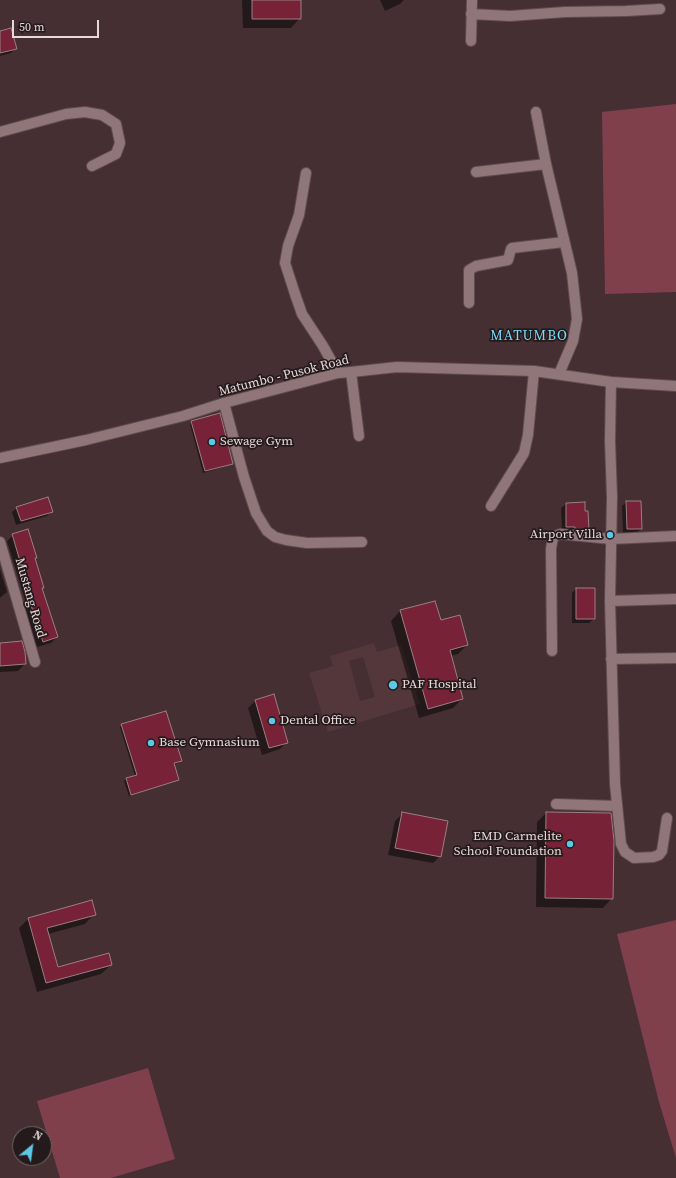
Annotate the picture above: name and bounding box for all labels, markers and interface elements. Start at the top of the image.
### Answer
scale bar [14,12,101,38]
text: 50 m [19,19,45,35]
district label: MATUMBO [490,328,568,344]
street label: Matumbo - Pusok Road [217,352,351,400]
place label: Sewage Gym [220,434,293,450]
marker: Sewage Gym [207,437,217,447]
place label: Airport Villa [530,527,602,543]
marker: Airport Villa [605,530,615,540]
street label: Mustang Road [11,556,49,640]
place label: PAF Hospital [402,677,477,693]
marker: PAF Hospital [387,679,399,691]
place label: Dental Office [280,713,355,729]
marker: Dental Office [267,716,277,726]
place label: Base Gymnasium [159,735,260,751]
marker: Base Gymnasium [146,738,156,748]
place label: EMD Carmelite School Foundation [454,829,562,860]
marker: EMD Carmelite School Foundation [565,839,575,849]
north arrow [12,1126,52,1166]
text: N [30,1127,45,1144]

